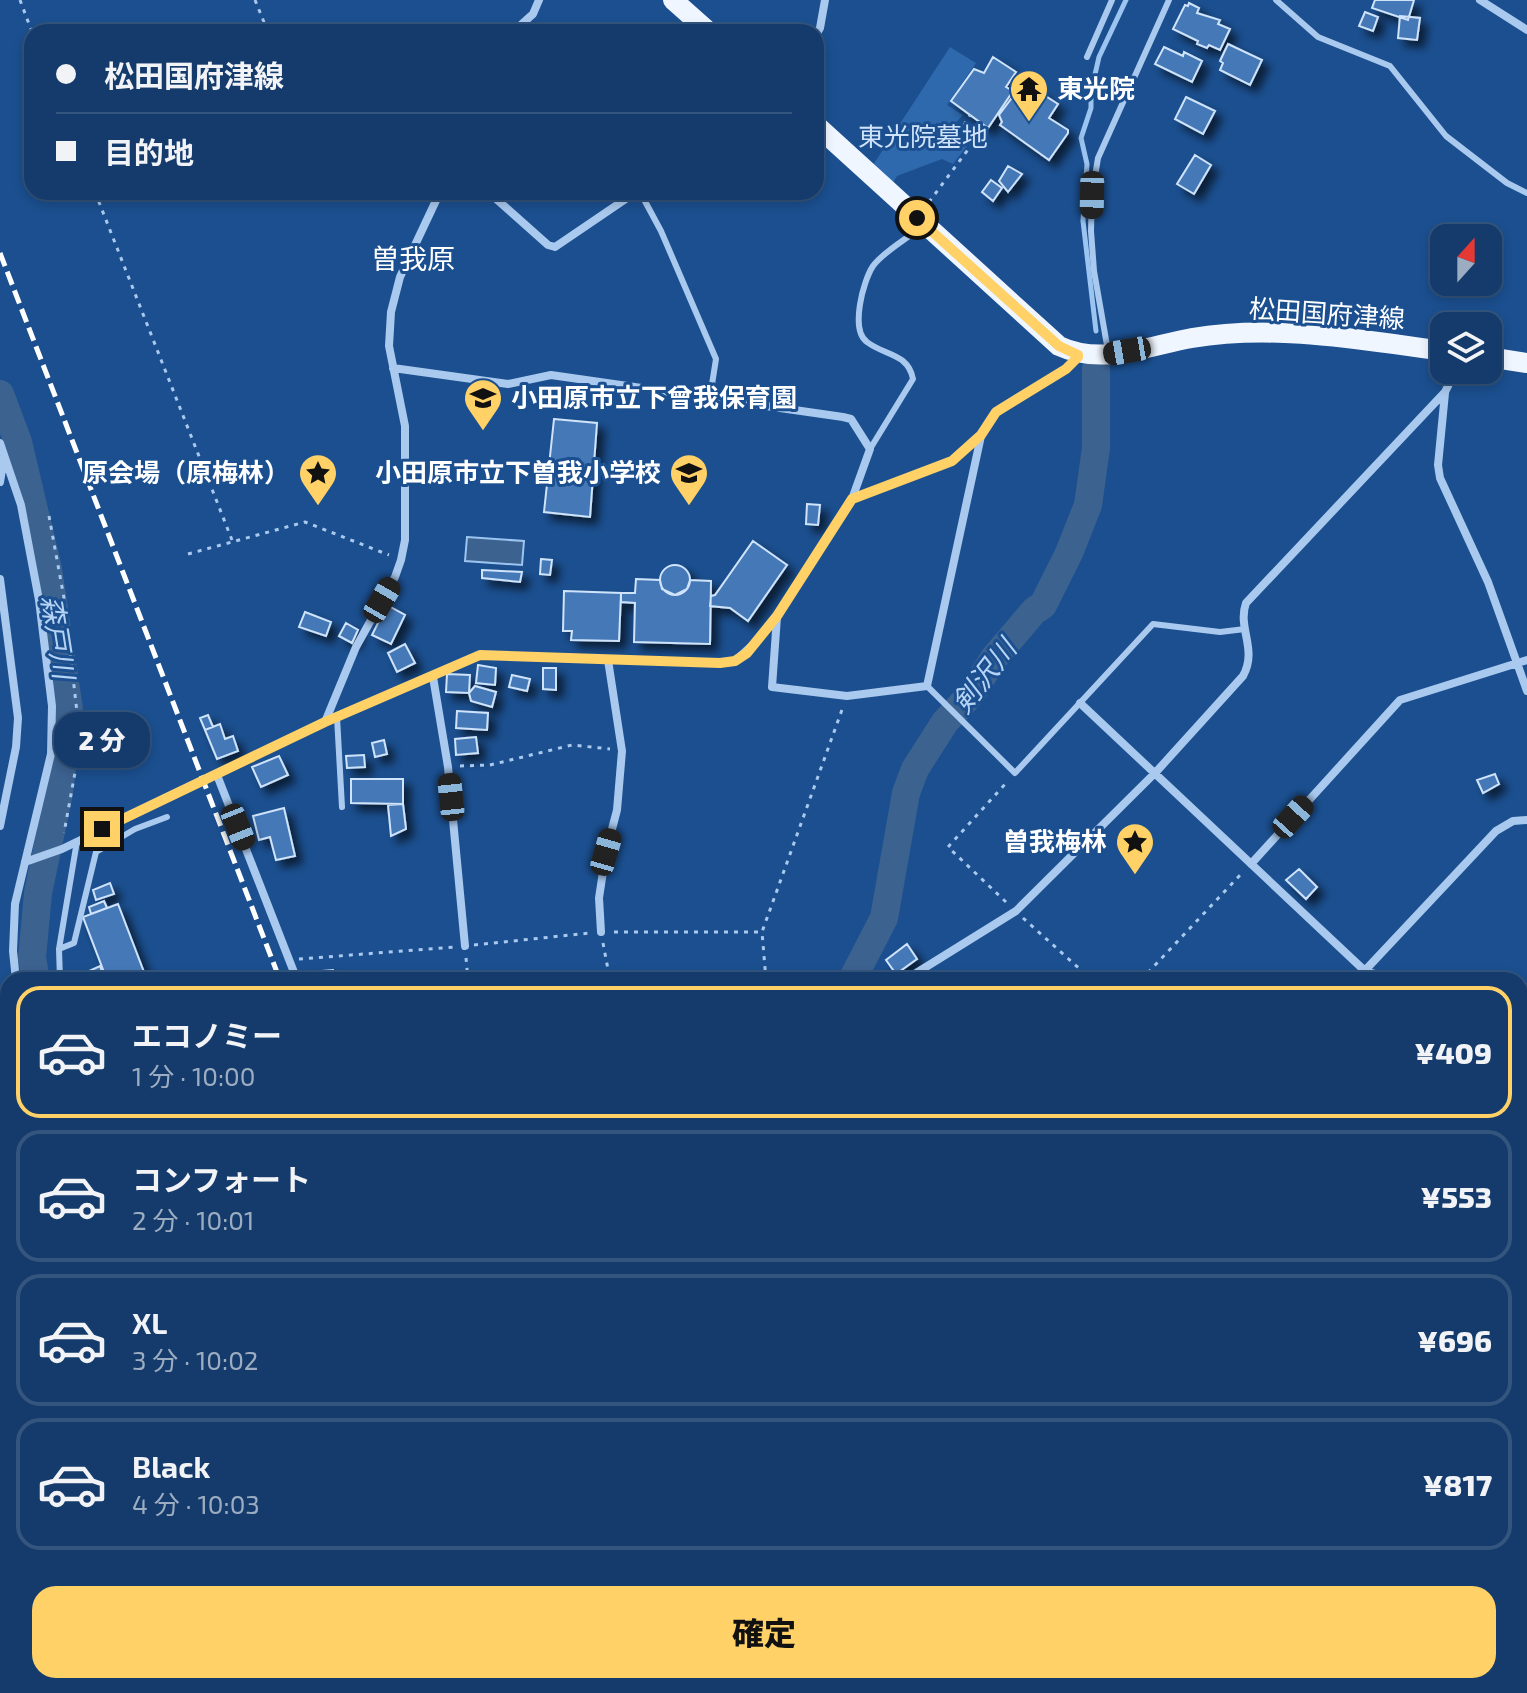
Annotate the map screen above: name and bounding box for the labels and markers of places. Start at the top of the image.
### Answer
temple icon: 東光院 [1008,68,1050,123]
place label: 東光院 [1057,72,1135,103]
school or university icon: 小田原市立下曾我保育園 [462,377,504,432]
place label: 小田原市立下曾我保育園 [511,381,797,412]
place icon: 原会場（原梅林） [297,452,339,507]
school or university icon: 小田原市立下曽我小学校 [668,452,710,507]
place label: 原会場（原梅林） [82,456,290,487]
place label: 小田原市立下曽我小学校 [375,456,661,487]
place icon: 曽我梅林 [1114,821,1156,876]
place label: 曽我梅林 [1003,825,1107,856]

